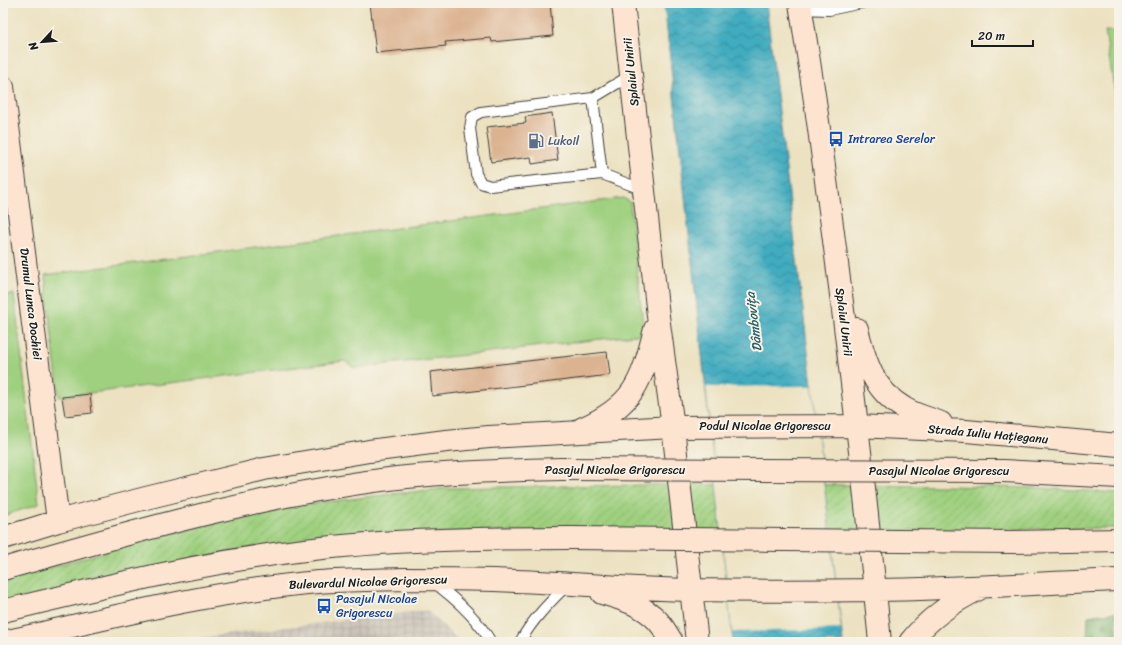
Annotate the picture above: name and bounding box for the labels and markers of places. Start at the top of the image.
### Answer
place label: Intrarea Serelor [847,128,936,150]
place label: Lukoil [548,130,580,152]
bus stop icon: Intrarea Serelor [827,130,845,148]
fuel station icon: Lukoil [527,132,545,150]
place label: Pasajul Nicolae Grigorescu [336,588,417,624]
bus stop icon: Pasajul Nicolae Grigorescu [315,597,333,615]

